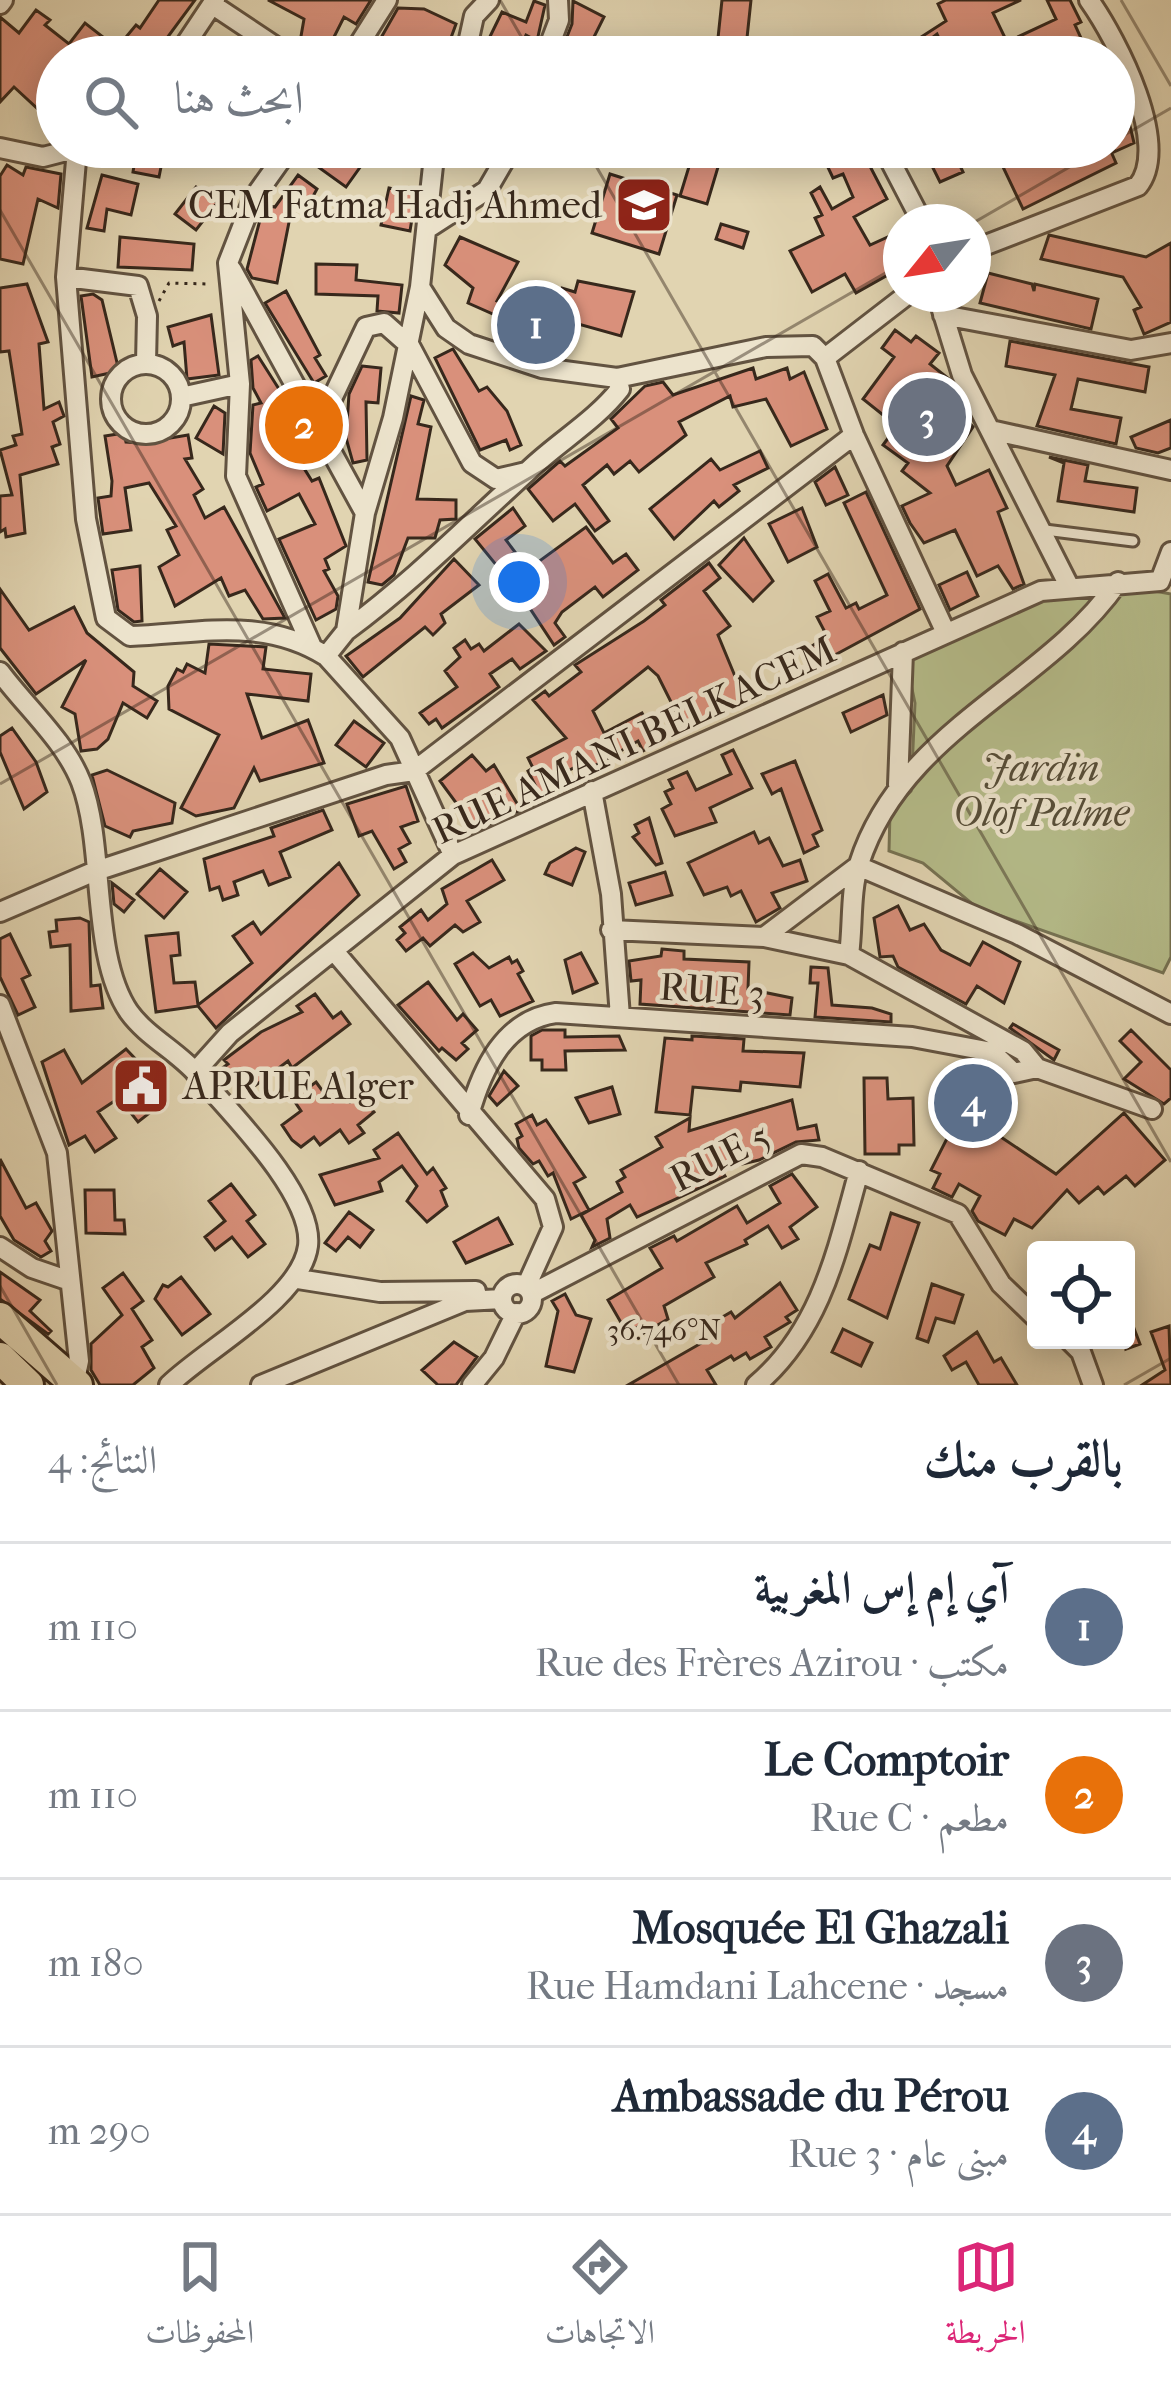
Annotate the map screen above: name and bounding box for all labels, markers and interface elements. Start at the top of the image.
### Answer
search box [36,36,1135,168]
icon: search [78,69,144,135]
text: ابحث هنا [174,72,304,125]
school or university icon: CEM Fatma Hadj Ahmed [613,174,675,236]
place label: CEM Fatma Hadj Ahmed [188,182,603,228]
north arrow [883,204,991,312]
pin: 1 [497,280,575,370]
pin: 3 [888,372,966,462]
pin: 2 [265,380,343,470]
your location [489,552,549,612]
street label: RUE AMANI BELKACEM [425,626,843,854]
park label: Jardin Olof Palme [953,745,1130,836]
street label: RUE 3 [658,963,766,1017]
public building icon: APRUE Alger [110,1055,172,1117]
pin: 4 [934,1058,1012,1148]
place label: APRUE Alger [181,1063,414,1109]
street label: RUE 5 [662,1112,778,1202]
map controls [1027,1241,1135,1349]
button: locate [1027,1241,1135,1349]
text: 36.746°N [607,1313,721,1348]
text: بالقرب منك [924,1429,1123,1489]
text: النتائج: 4 [48,1437,157,1483]
text: آي إم إس المغربية [754,1562,1009,1615]
text: 110 m [48,1604,138,1650]
text: 1 [1077,1604,1091,1650]
text: مكتب · Rue des Frères Azirou [535,1640,1009,1686]
text: Le Comptoir [764,1734,1009,1787]
text: 110 m [48,1772,138,1818]
text: 2 [1074,1772,1094,1818]
text: مطعم · Rue C [810,1795,1009,1841]
text: Mosquée El Ghazali [632,1902,1009,1955]
text: 180 m [48,1940,144,1986]
text: 3 [1076,1940,1092,1986]
text: مسجد · Rue Hamdani Lahcene [526,1963,1009,2009]
text: Ambassade du Pérou [613,2070,1009,2123]
text: 290 m [48,2108,151,2154]
text: 4 [1072,2108,1096,2154]
text: مبنى عام · Rue 3 [788,2131,1009,2177]
tab: المحفوظات [145,2234,254,2364]
tab: الاتجاهات [545,2234,655,2364]
tab: الخريطة [945,2234,1026,2364]

